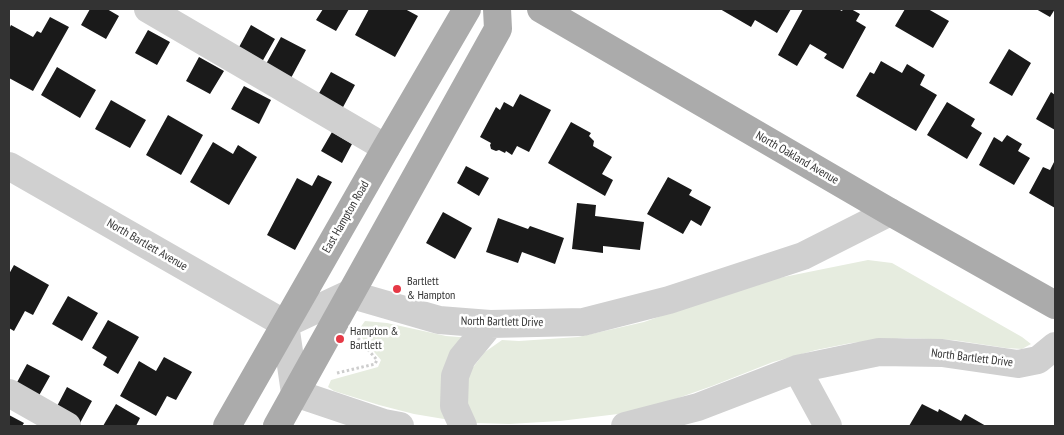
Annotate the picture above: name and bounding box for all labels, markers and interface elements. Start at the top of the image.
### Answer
street label: North Oakland Avenue [753,128,841,188]
street label: East Hampton Road [320,178,372,256]
street label: North Bartlett Avenue [104,216,190,274]
place label: Bartlett & Hampton [407,275,455,303]
marker: Bartlett & Hampton [391,283,403,295]
street label: North Bartlett Drive [461,314,543,330]
place label: Hampton & Bartlett [350,325,398,353]
marker: Hampton & Bartlett [334,333,346,345]
street label: North Bartlett Drive [930,346,1014,370]

